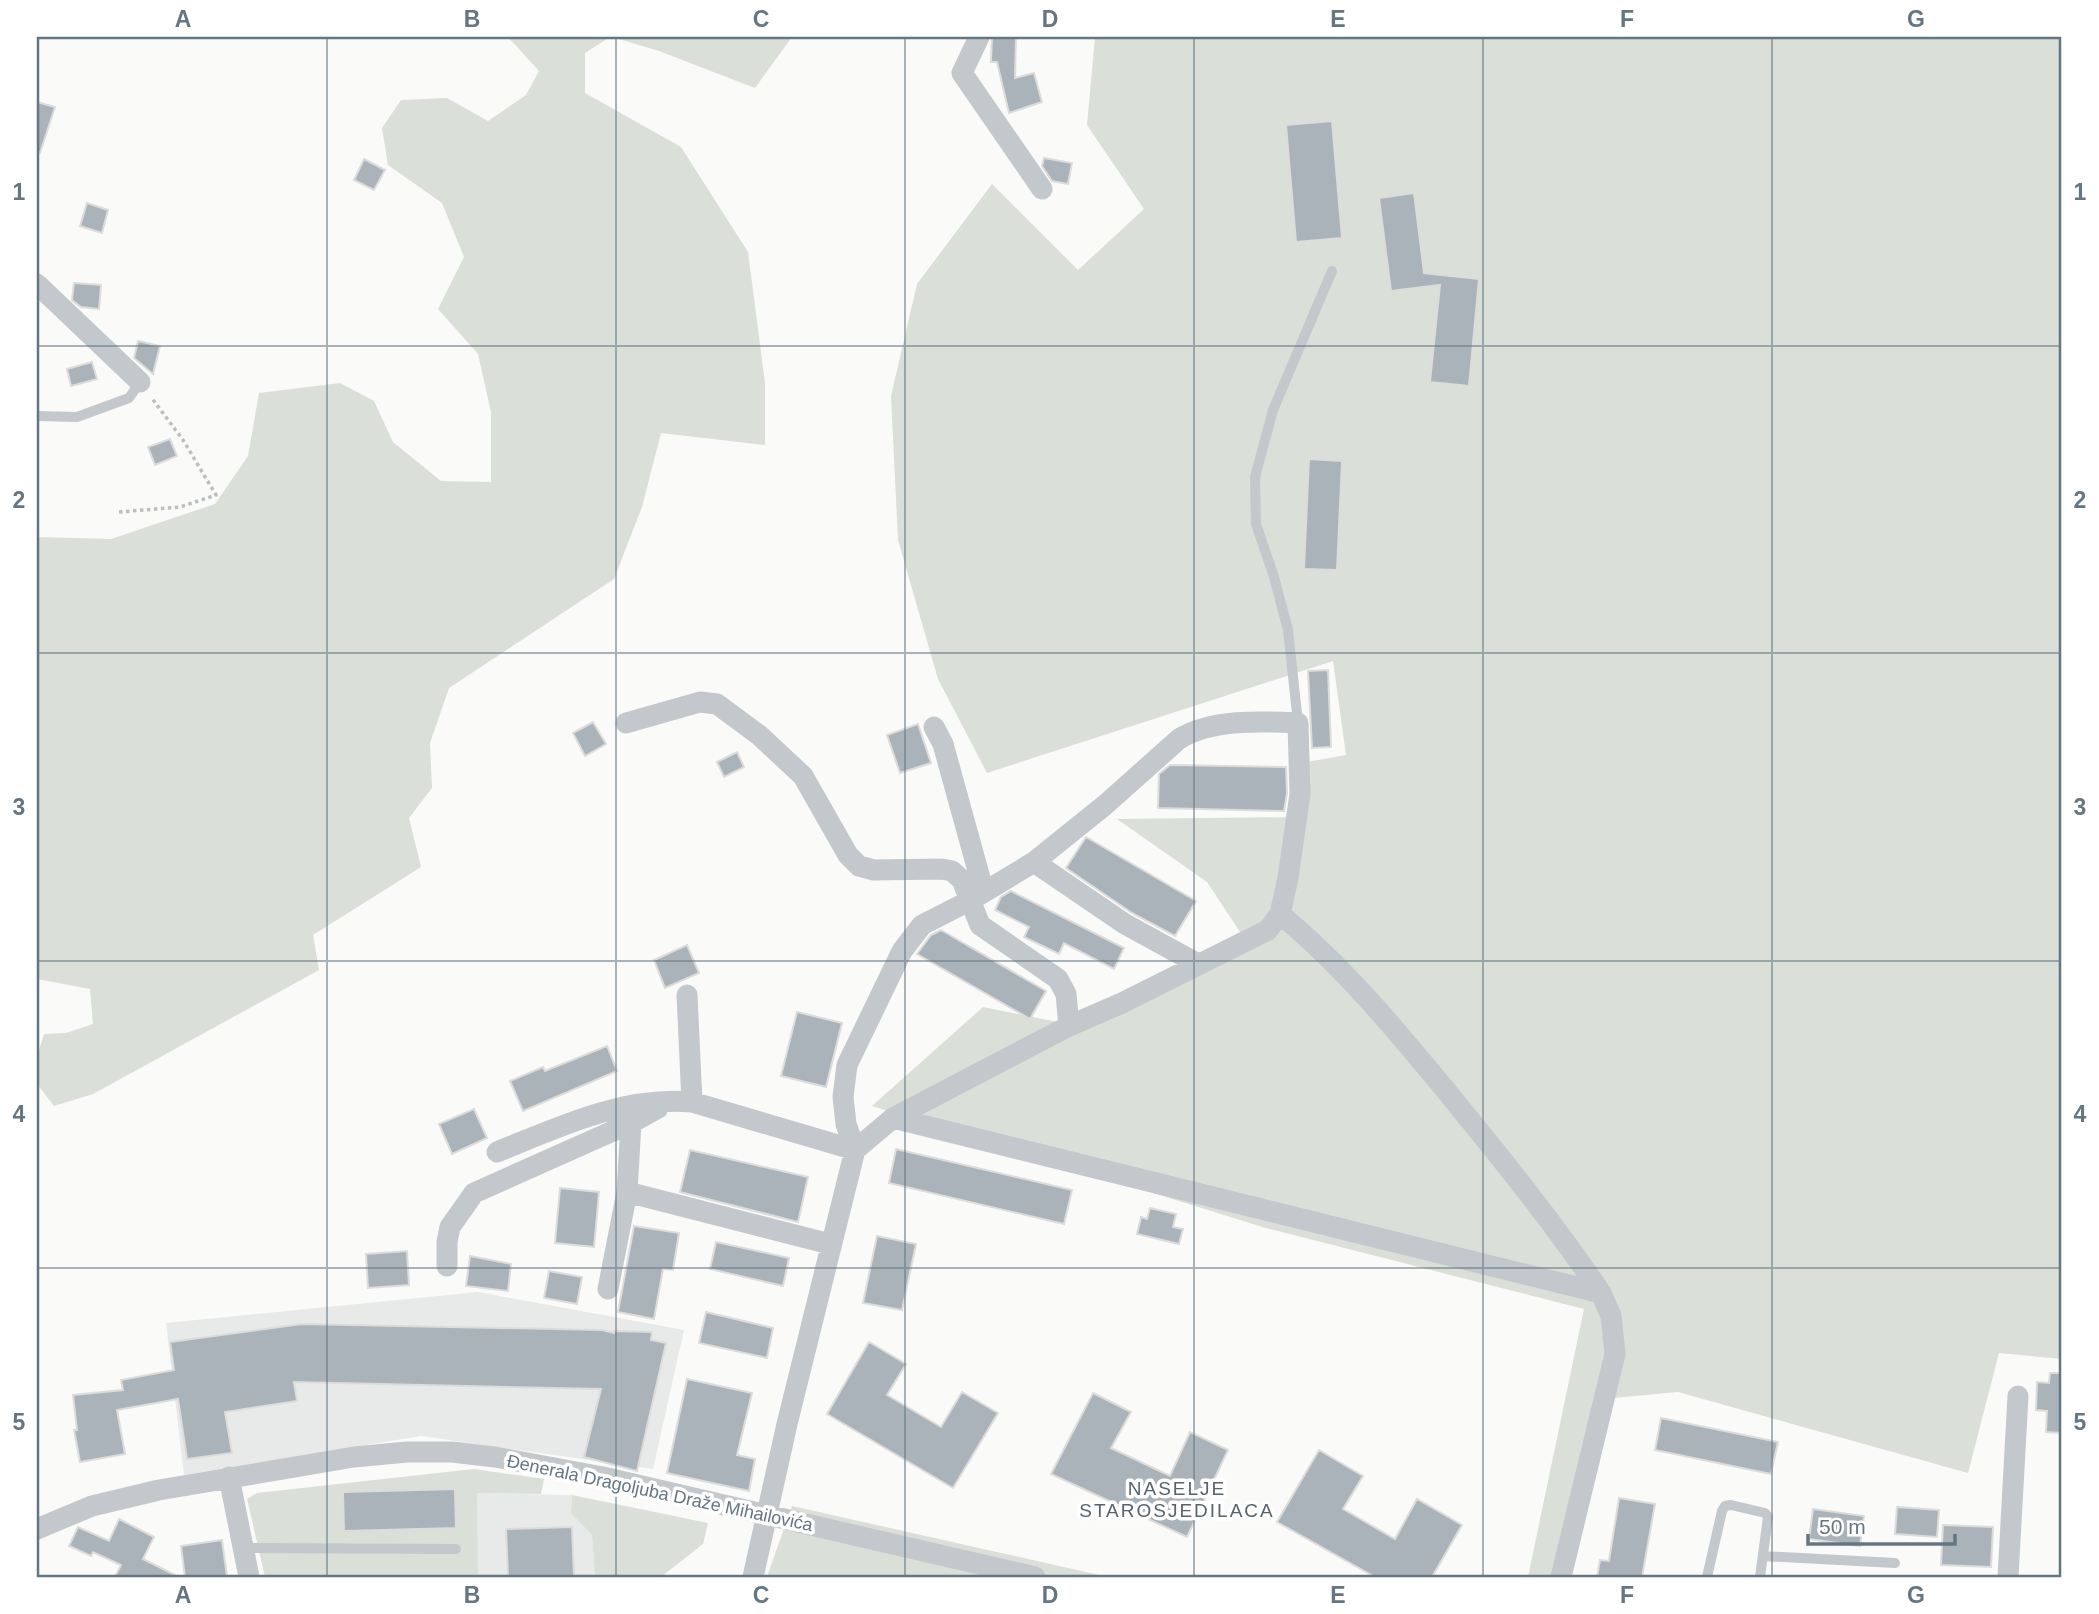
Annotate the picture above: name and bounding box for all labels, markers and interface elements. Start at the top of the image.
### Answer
text: A [175,6,191,32]
text: B [464,6,480,32]
text: C [753,6,769,32]
text: D [1042,6,1058,32]
text: E [1330,6,1346,32]
text: F [1620,6,1634,32]
text: G [1907,6,1925,32]
text: 1 [13,179,26,205]
text: 1 [2074,179,2087,205]
text: 2 [13,487,25,513]
text: 2 [2074,487,2086,513]
text: 3 [13,794,25,820]
text: 3 [2074,794,2086,820]
text: 4 [13,1101,26,1127]
text: 4 [2074,1101,2087,1127]
text: 5 [13,1409,26,1435]
text: 5 [2074,1409,2087,1435]
street label: Đenerala Dragoljuba Draže Mihailovića [505,1451,816,1535]
district label: NASELJE STAROSJEDILACA [1079,1478,1275,1521]
scale bar [1808,1502,1955,1546]
text: 50 m [1819,1515,1866,1538]
text: A [175,1582,191,1608]
text: B [464,1582,480,1608]
text: C [753,1582,769,1608]
text: D [1042,1582,1058,1608]
text: E [1330,1582,1346,1608]
text: F [1620,1582,1634,1608]
text: G [1907,1582,1925,1608]

